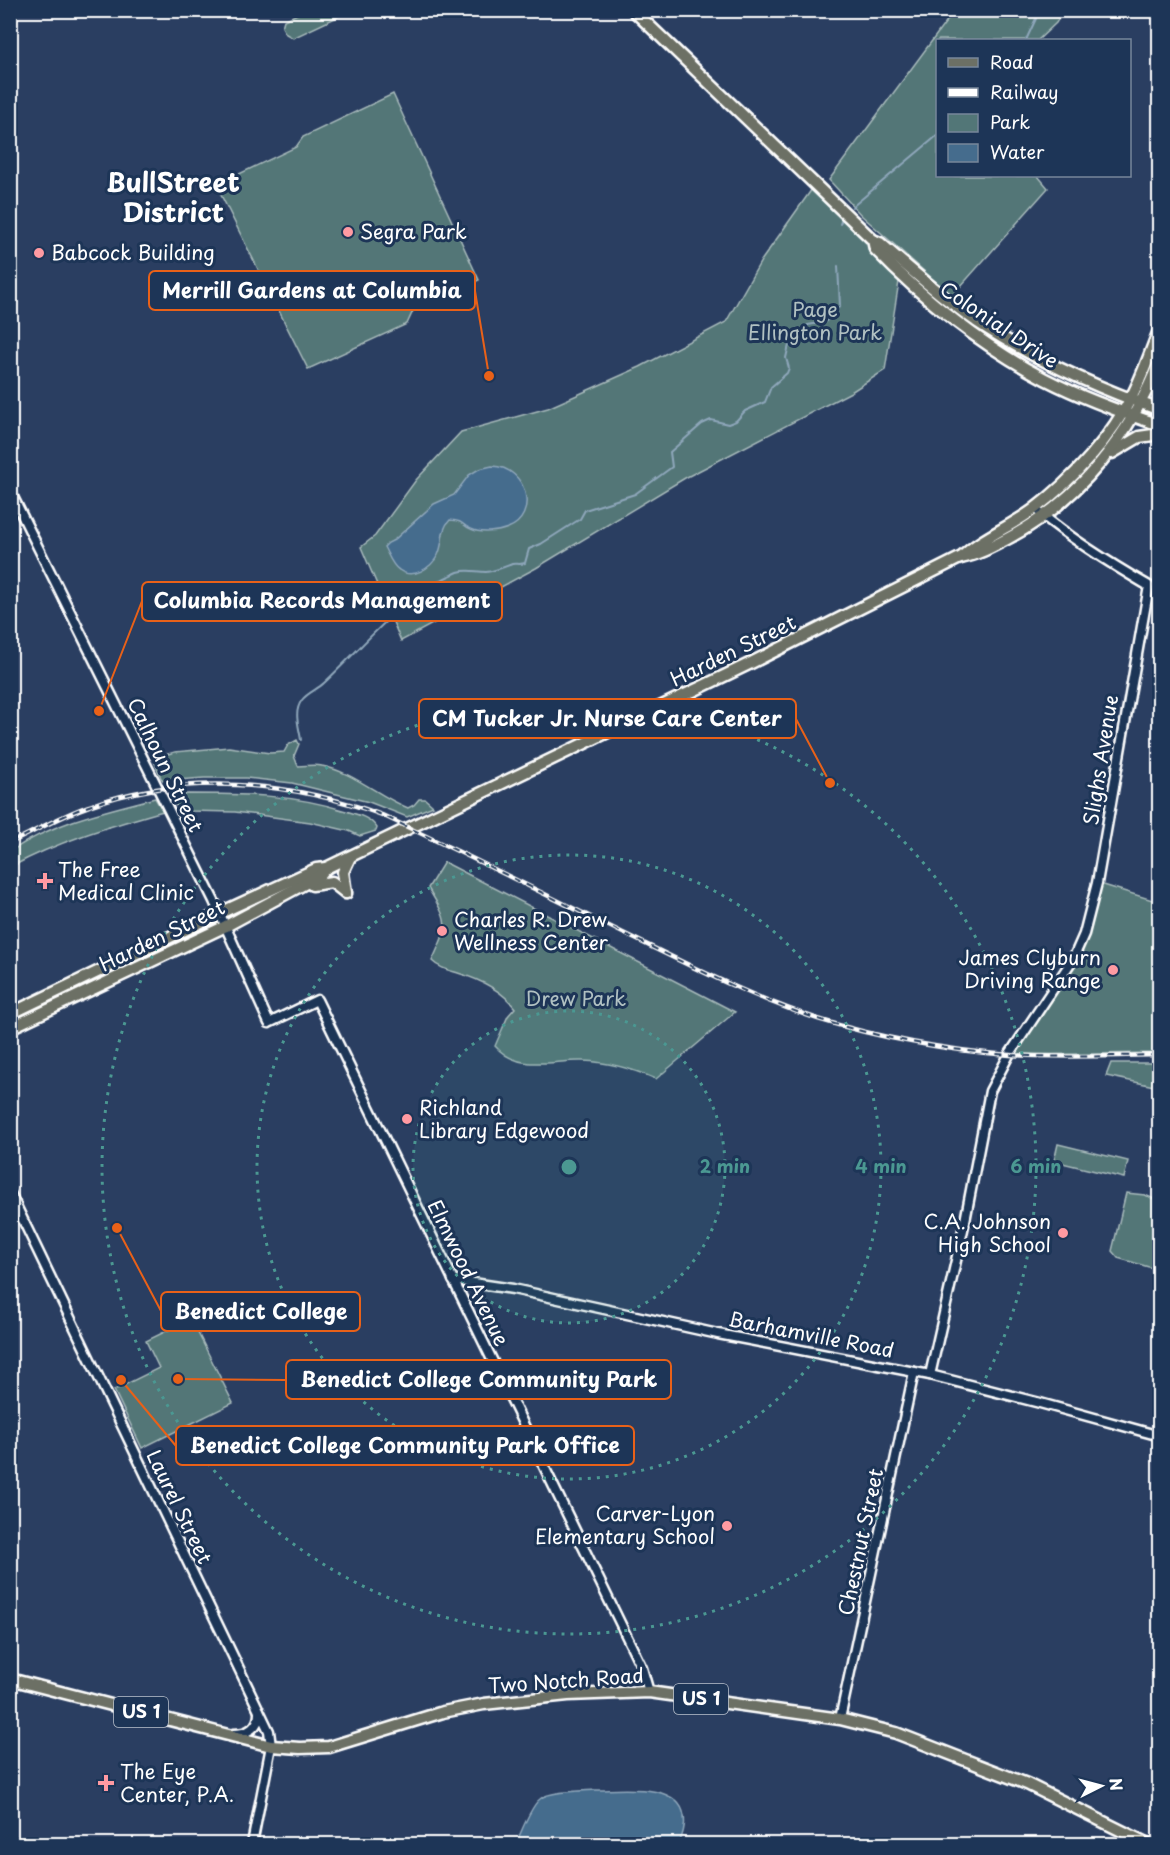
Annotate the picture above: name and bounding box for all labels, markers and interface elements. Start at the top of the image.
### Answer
legend [936,39,1131,177]
text: Road [990,48,1034,75]
text: Railway [990,78,1058,105]
text: Park [990,108,1030,135]
text: Water [990,138,1045,165]
district label: BullStreet District [106,162,240,231]
place label: Segra Park [360,216,467,246]
marker: Segra Park [341,225,355,239]
place label: Babcock Building [51,237,215,267]
marker: Babcock Building [32,246,46,260]
callout: Merrill Gardens at Columbia [149,271,475,310]
text: Merrill Gardens at Columbia [162,273,463,305]
street label: Colonial Drive [934,273,1065,375]
park label: Page Ellington Park [748,294,882,347]
callout: Columbia Records Management [142,582,502,621]
text: Columbia Records Management [153,583,491,615]
street label: Harden Street [665,607,801,694]
street label: Calhoun Street [120,692,211,837]
street label: Slighs Avenue [1075,692,1125,827]
callout: CM Tucker Jr. Nurse Care Center [419,699,796,738]
text: CM Tucker Jr. Nurse Care Center [432,701,782,733]
place label: The Free Medical Clinic [58,854,194,907]
marker: The Free Medical Clinic [36,872,54,890]
street label: Harden Street [94,892,230,979]
place label: Charles R. Drew Wellness Center [454,904,608,957]
marker: Charles R. Drew Wellness Center [435,924,449,938]
place label: James Clyburn Driving Range [958,942,1101,995]
marker: James Clyburn Driving Range [1106,963,1120,977]
park label: Drew Park [526,983,626,1013]
place label: Richland Library Edgewood [419,1092,589,1145]
marker: Richland Library Edgewood [400,1112,414,1126]
text: 2 min [700,1152,750,1179]
text: 4 min [855,1152,907,1179]
text: 6 min [1011,1152,1061,1179]
centre of rings [559,1157,579,1177]
street label: Elmwood Avenue [420,1194,517,1351]
place label: C.A. Johnson High School [924,1206,1051,1259]
marker: C.A. Johnson High School [1056,1226,1070,1240]
callout: Benedict College [161,1292,360,1331]
text: Benedict College [175,1294,347,1326]
street label: Barhamville Road [726,1303,897,1365]
callout: Benedict College Community Park [286,1360,671,1399]
text: Benedict College Community Park [301,1362,657,1394]
callout: Benedict College Community Park Office [176,1426,634,1465]
text: Benedict College Community Park Office [190,1428,620,1460]
street label: Laurel Street [139,1444,220,1569]
street label: Chestnut Street [830,1466,890,1618]
place label: Carver-Lyon Elementary School [535,1498,715,1551]
marker: Carver-Lyon Elementary School [720,1519,734,1533]
street label: Two Notch Road [487,1660,645,1700]
road number: US 1 [674,1684,728,1714]
road number: US 1 [114,1697,168,1727]
place label: The Eye Center, P.A. [120,1756,234,1809]
north arrow [1071,1756,1131,1816]
marker: The Eye Center, P.A. [97,1774,115,1792]
text: N [1104,1777,1130,1792]

